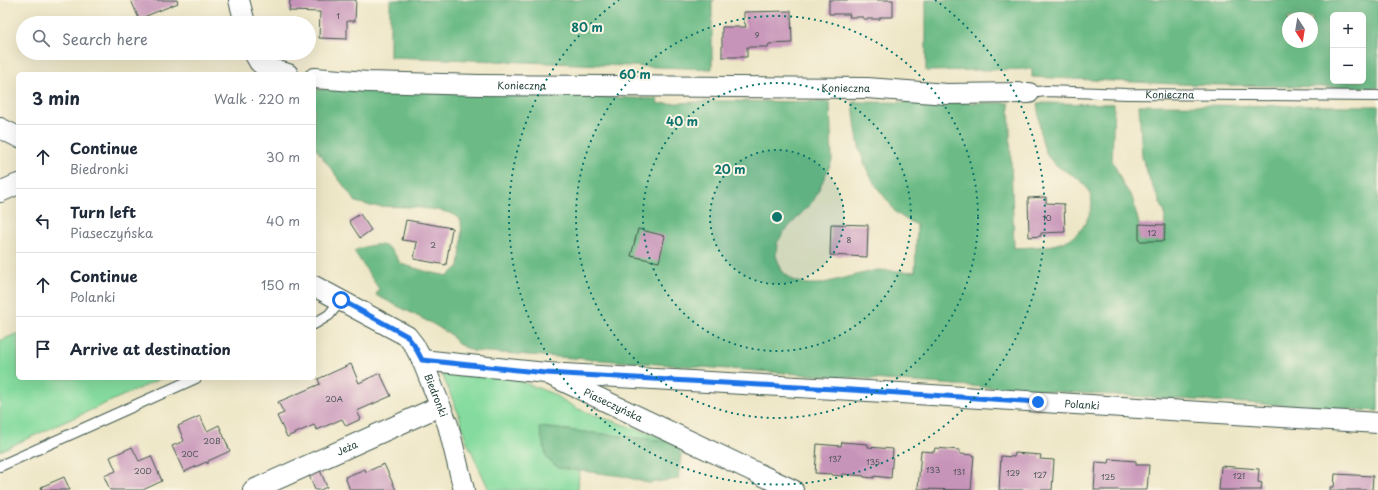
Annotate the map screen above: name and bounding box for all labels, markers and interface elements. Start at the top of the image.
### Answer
house number: 1 [336,10,340,22]
north arrow [1282,12,1318,48]
map controls [1330,12,1366,84]
button: + [1330,12,1366,48]
search box [16,16,316,60]
text: 80 m [571,18,603,36]
icon: search [30,27,52,49]
text: Search here [62,27,148,50]
house number: 9 [755,29,760,41]
button: − [1330,48,1366,84]
text: 60 m [619,65,651,83]
street label: Konieczna [497,77,547,93]
street label: Konieczna [821,80,872,95]
text: 3 min [32,85,80,111]
street label: Konieczna [1145,86,1195,102]
text: Walk · 220 m [214,89,300,108]
text: 40 m [666,112,698,130]
text: Continue [70,136,138,159]
icon: ahead [32,146,54,168]
text: 30 m [266,147,300,166]
text: Biedronki [70,159,129,178]
text: 20 m [714,160,746,178]
text: Turn left [70,200,136,223]
icon: left [32,210,54,232]
centre of rings [770,210,784,224]
text: 40 m [266,211,300,230]
house number: 10 [1042,212,1052,224]
text: Piaseczyńska [70,223,153,242]
house number: 12 [1147,227,1157,239]
house number: 8 [847,234,852,246]
house number: 2 [430,239,436,251]
text: Continue [70,264,138,287]
icon: ahead [32,274,54,296]
text: 150 m [261,275,300,294]
text: Polanki [70,287,115,306]
route start [332,291,350,309]
text: Arrive at destination [70,337,231,360]
icon: arrive [32,338,54,360]
street label: Biedronki [421,371,452,419]
street label: Piaseczyńska [581,384,646,425]
house number: 20A [325,393,343,405]
route end [1029,393,1047,411]
street label: Polanki [1064,395,1100,413]
house number: 20B [203,435,221,447]
street label: Jeża [334,436,360,459]
house number: 20C [181,448,199,460]
house number: 137 [828,453,842,465]
house number: 135 [866,456,880,468]
house number: 133 [926,464,940,476]
house number: 20D [134,465,152,477]
house number: 131 [953,466,965,478]
house number: 129 [1006,467,1020,479]
house number: 127 [1033,469,1047,481]
house number: 121 [1233,470,1245,482]
house number: 125 [1101,471,1115,483]

